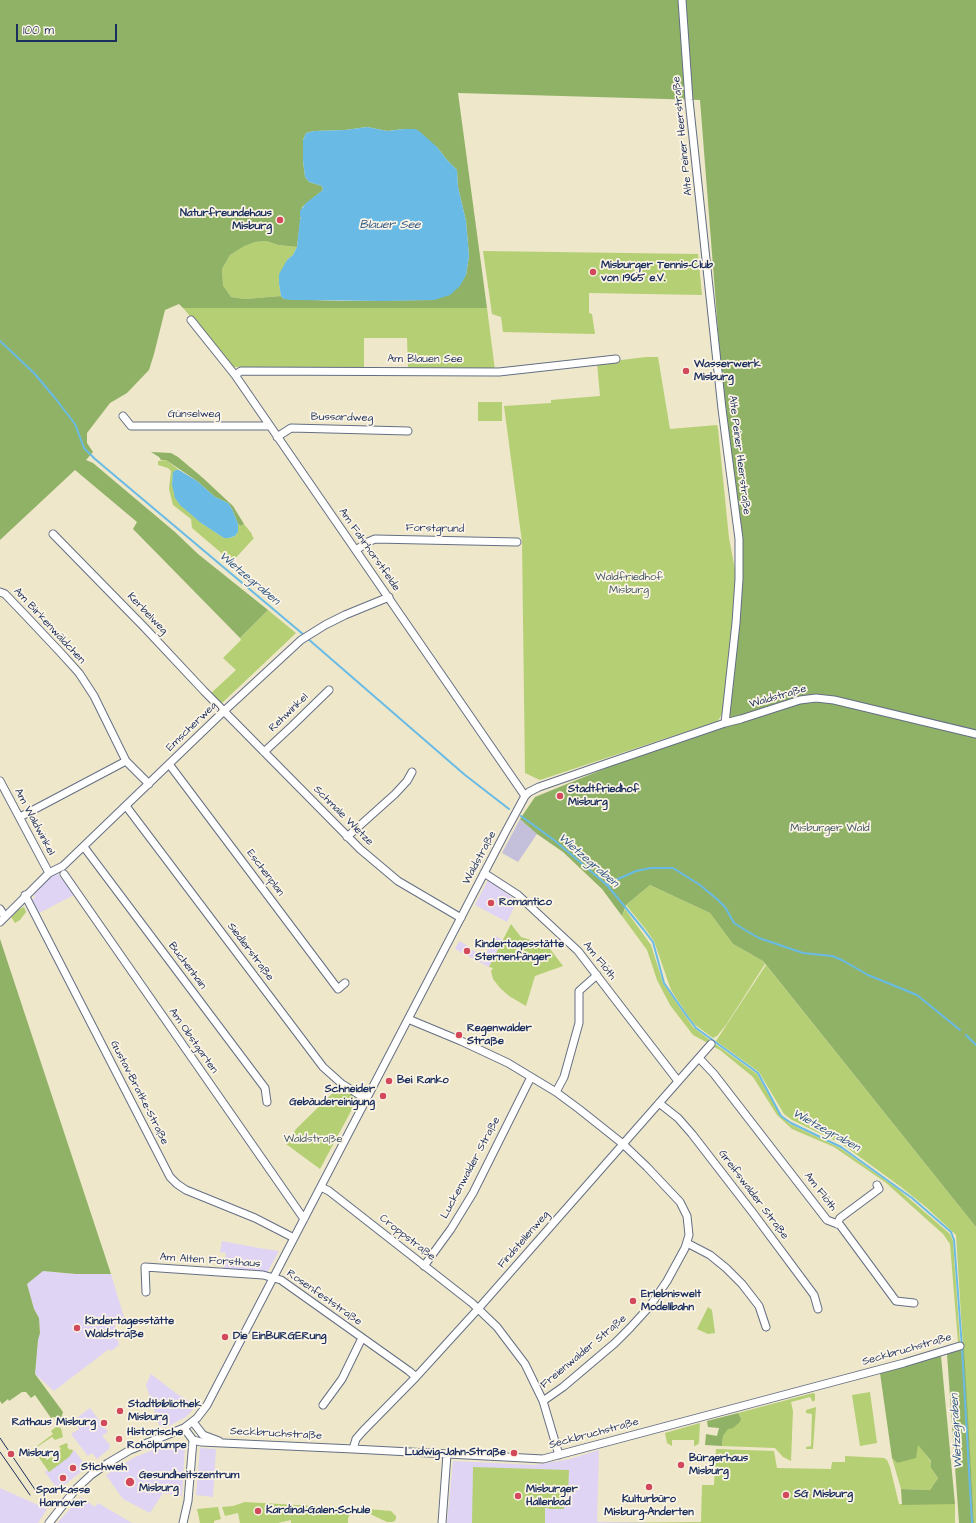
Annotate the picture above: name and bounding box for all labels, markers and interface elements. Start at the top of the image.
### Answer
scale bar [18,16,119,42]
text: 100 m [23,22,54,39]
street label: Alte Peiner Heerstraße [670,76,696,196]
place label: Naturfreundehaus Misburg [180,207,272,233]
marker: Naturfreundehaus Misburg [275,215,285,225]
water label: Blauer See [359,218,421,232]
place label: Misburger Tennis-Club von 1965 e.V. [601,259,713,285]
marker: Misburger Tennis-Club von 1965 e.V. [588,267,598,277]
street label: Am Blauen See [387,353,463,367]
place label: Wasserwerk Misburg [694,358,761,384]
marker: Wasserwerk Misburg [681,366,691,376]
street label: Alte Peiner Heerstraße [725,395,753,515]
street label: Günselweg [168,408,220,422]
street label: Bussardweg [311,411,373,425]
street label: Am Fahrhorstfelde [335,506,403,594]
street label: Forstgrund [406,522,464,536]
water label: Wietzegraben [216,549,282,609]
park label: Waldfriedhof Misburg [595,571,663,597]
street label: Am Birkenwäldchen [10,585,88,667]
street label: Kerbelweg [124,590,170,638]
street label: Waldstraße [748,683,808,711]
street label: Rehwinkel [267,691,311,735]
street label: Emscherweg [164,699,220,755]
street label: Schmale Wietze [310,783,376,849]
place label: Stadtfriedhof Misburg [568,783,639,809]
street label: Am Waldwinkel [11,786,57,858]
marker: Stadtfriedhof Misburg [555,791,565,801]
park label: Misburger Wald [790,822,870,836]
street label: Waldstraße [460,829,500,887]
water label: Wietzegraben [555,831,621,891]
street label: Eschenplan [243,847,287,899]
place label: Romantico [499,896,552,910]
marker: Romantico [486,898,496,908]
street label: Siedlerstraße [224,920,276,984]
place label: Kindertagesstätte Sternenfänger [475,938,564,964]
street label: Am Flöth [580,939,618,983]
street label: Buchenhain [165,940,209,992]
marker: Kindertagesstätte Sternenfänger [462,946,472,956]
street label: Am Obstgarten [166,1006,220,1076]
place label: Regenwalder Straße [467,1022,532,1048]
marker: Regenwalder Straße [454,1030,464,1040]
street label: Gustav-Bratke-Straße [107,1039,171,1147]
place label: Bei Ranko [397,1074,449,1088]
marker: Bei Ranko [384,1076,394,1086]
place label: Schneider Gebäudereinigung [289,1083,375,1109]
marker: Schneider Gebäudereinigung [378,1091,388,1101]
water label: Wietzegraben [790,1107,862,1155]
street label: Luckenwalder Straße [439,1115,503,1221]
park label: Waldstraße [284,1133,342,1147]
street label: Greifswalder Straße [715,1148,791,1242]
street label: Am Flöth [801,1170,839,1214]
street label: Findstellenweg [495,1209,553,1271]
street label: Croppstraße [376,1212,438,1264]
street label: Am Alten Forsthaus [159,1251,261,1271]
street label: Rosenfeststraße [284,1267,364,1329]
place label: Erlebniswelt Modellbahn [641,1288,701,1314]
marker: Erlebniswelt Modellbahn [628,1296,638,1306]
street label: Freienwalder Straße [538,1312,630,1392]
place label: Kindertagesstätte Waldstraße [85,1315,174,1341]
marker: Kindertagesstätte Waldstraße [72,1323,82,1333]
place label: Die EinBURGERung [233,1330,326,1344]
street label: Seckbruchstraße [861,1331,953,1369]
marker: Die EinBURGERung [220,1332,230,1342]
water label: Wietzegraben [948,1393,966,1469]
place label: Stadtbibliothek Misburg [128,1398,201,1424]
marker: Stadtbibliothek Misburg [115,1406,125,1416]
place label: Rathaus Misburg [12,1416,96,1430]
street label: Seckbruchstraße [548,1416,640,1452]
marker: Rathaus Misburg [99,1418,109,1428]
street label: Seckbruchstraße [230,1425,322,1443]
place label: Historische Rohölpumpe [127,1426,187,1452]
marker: Historische Rohölpumpe [114,1434,124,1444]
place label: Ludwig-Jahn-Straße [405,1446,506,1460]
place label: Misburg [19,1447,59,1461]
marker: Ludwig-Jahn-Straße [509,1448,519,1458]
marker: Misburg [6,1449,16,1459]
place label: Bürgerhaus Misburg [689,1452,748,1478]
marker: Bürgerhaus Misburg [676,1460,686,1470]
place label: Stichweh [81,1461,127,1475]
marker: Stichweh [68,1463,78,1473]
place label: Gesundheitszentrum Misburg [139,1469,239,1495]
marker: Sparkasse Hannover [58,1473,68,1483]
marker: Gesundheitszentrum Misburg [124,1476,136,1488]
marker: Kulturbüro Misburg-Anderten [644,1482,654,1492]
place label: Misburger Hallenbad [526,1483,578,1509]
place label: Sparkasse Hannover [36,1484,90,1510]
place label: SG Misburg [794,1488,853,1502]
marker: SG Misburg [781,1490,791,1500]
marker: Misburger Hallenbad [513,1491,523,1501]
place label: Kulturbüro Misburg-Anderten [604,1493,694,1519]
place label: Kardinal-Galen-Schule [266,1504,370,1518]
marker: Kardinal-Galen-Schule [253,1506,263,1516]

